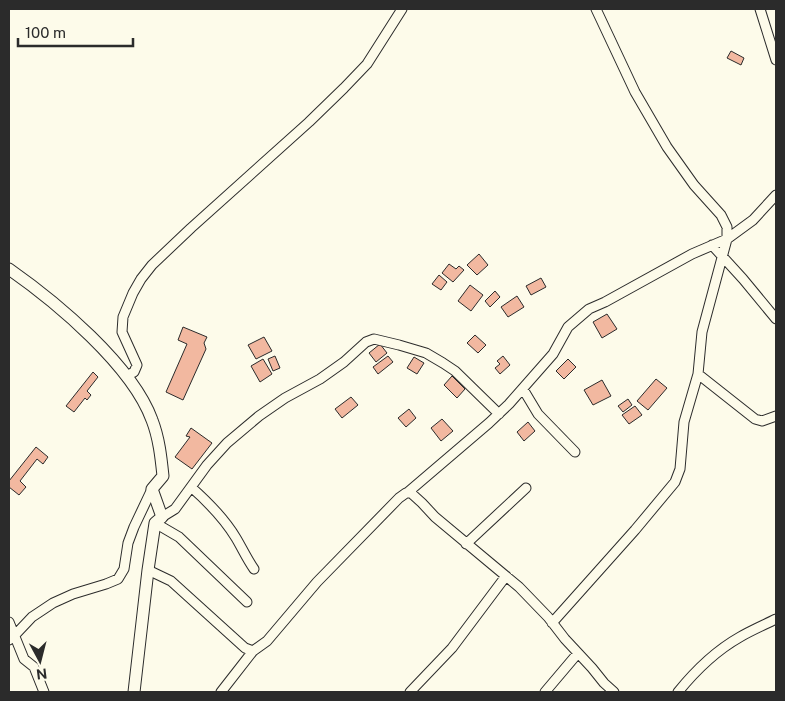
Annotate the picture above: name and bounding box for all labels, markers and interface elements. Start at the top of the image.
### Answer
scale bar [18,15,132,47]
text: 100 m [25,24,66,41]
north arrow [15,636,65,686]
text: N [35,665,48,683]

